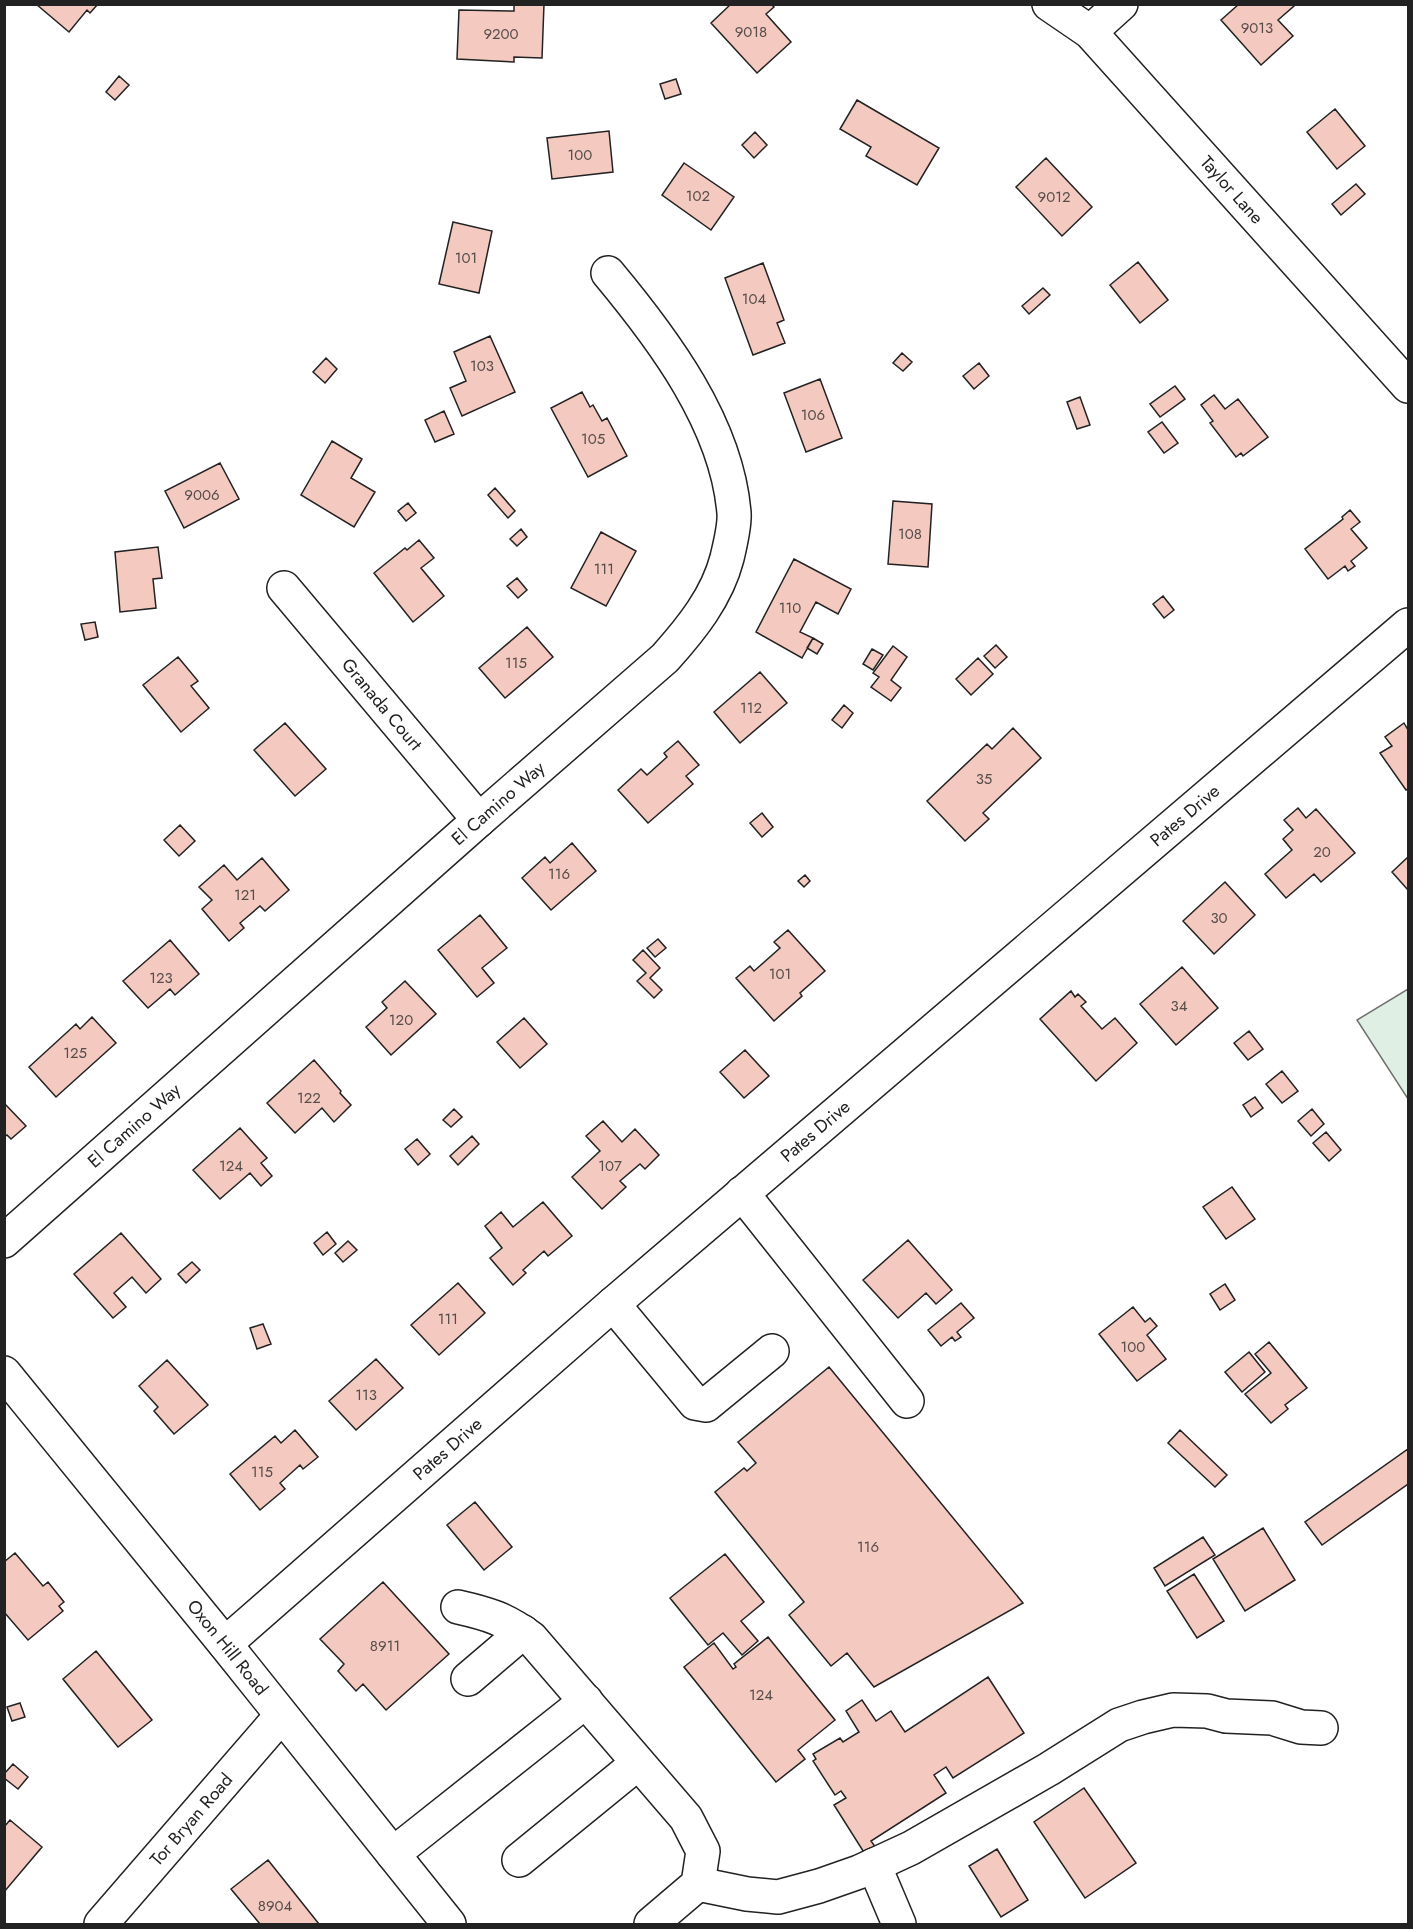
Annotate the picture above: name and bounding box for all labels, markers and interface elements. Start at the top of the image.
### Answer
house number: 9013 [1241,17,1273,39]
house number: 9018 [735,21,767,43]
house number: 9200 [483,23,519,45]
house number: 100 [568,144,592,166]
street label: Taylor Lane [1194,150,1270,230]
house number: 102 [686,185,710,207]
house number: 9012 [1038,186,1070,208]
house number: 101 [455,247,477,269]
house number: 104 [742,288,767,310]
house number: 103 [470,355,494,377]
house number: 106 [801,404,825,426]
house number: 105 [581,428,605,450]
house number: 9006 [184,484,220,506]
house number: 108 [898,523,922,545]
house number: 111 [594,558,614,580]
house number: 110 [779,597,801,619]
house number: 115 [505,652,527,674]
street label: Granada Court [335,653,429,757]
house number: 112 [740,697,762,719]
street label: El Camino Way [446,755,551,852]
house number: 35 [976,768,992,790]
street label: Pates Drive [1144,778,1225,853]
house number: 20 [1313,841,1331,863]
house number: 116 [548,863,570,885]
house number: 121 [234,884,256,906]
house number: 30 [1210,907,1228,929]
house number: 101 [769,963,791,985]
house number: 123 [149,967,173,989]
house number: 34 [1171,995,1188,1017]
house number: 120 [389,1009,413,1031]
house number: 125 [63,1042,87,1064]
street label: El Camino Way [82,1077,186,1174]
house number: 122 [297,1087,321,1109]
street label: Pates Drive [775,1094,856,1168]
house number: 124 [219,1155,243,1177]
house number: 107 [598,1155,622,1177]
house number: 111 [438,1308,458,1330]
house number: 100 [1121,1336,1145,1358]
house number: 113 [355,1384,377,1406]
street label: Pates Drive [407,1411,488,1486]
house number: 115 [251,1461,273,1483]
house number: 116 [857,1536,879,1558]
street label: Oxon Hill Road [181,1594,274,1701]
house number: 8911 [370,1635,400,1657]
house number: 124 [749,1684,773,1706]
street label: Tor Bryan Road [144,1768,239,1872]
house number: 8904 [258,1895,293,1917]

